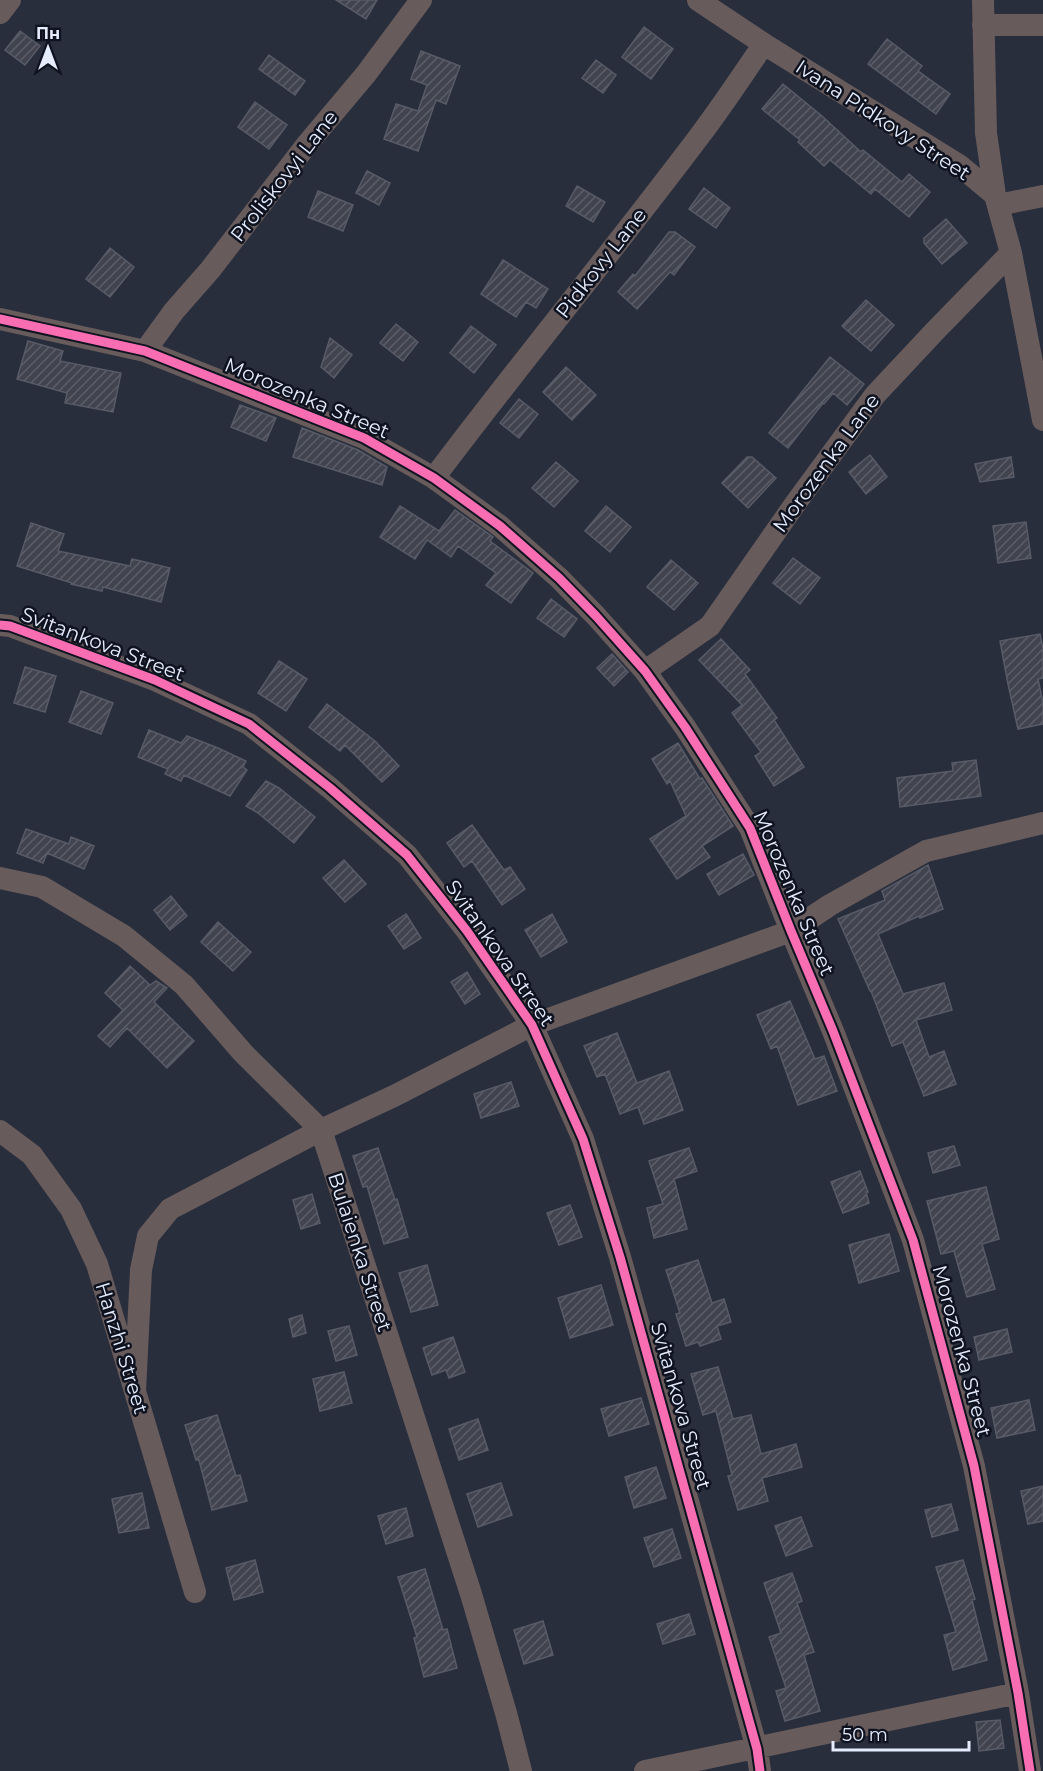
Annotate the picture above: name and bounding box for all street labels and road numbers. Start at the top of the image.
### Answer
street label: Ivana Pidkovy Street [791,55,975,185]
street label: Proliskovyi Lane [225,106,343,246]
street label: Pidkovy Lane [551,203,651,323]
street label: Morozenka Street [221,352,393,444]
street label: Morozenka Lane [768,389,884,537]
street label: Svitankova Street [18,602,188,686]
street label: Morozenka Street [748,807,840,979]
street label: Svitankova Street [441,875,559,1031]
street label: Bulaienka Street [323,1169,397,1335]
street label: Morozenka Street [928,1263,996,1439]
street label: Hanzhi Street [91,1279,153,1417]
street label: Svitankova Street [646,1320,716,1492]

